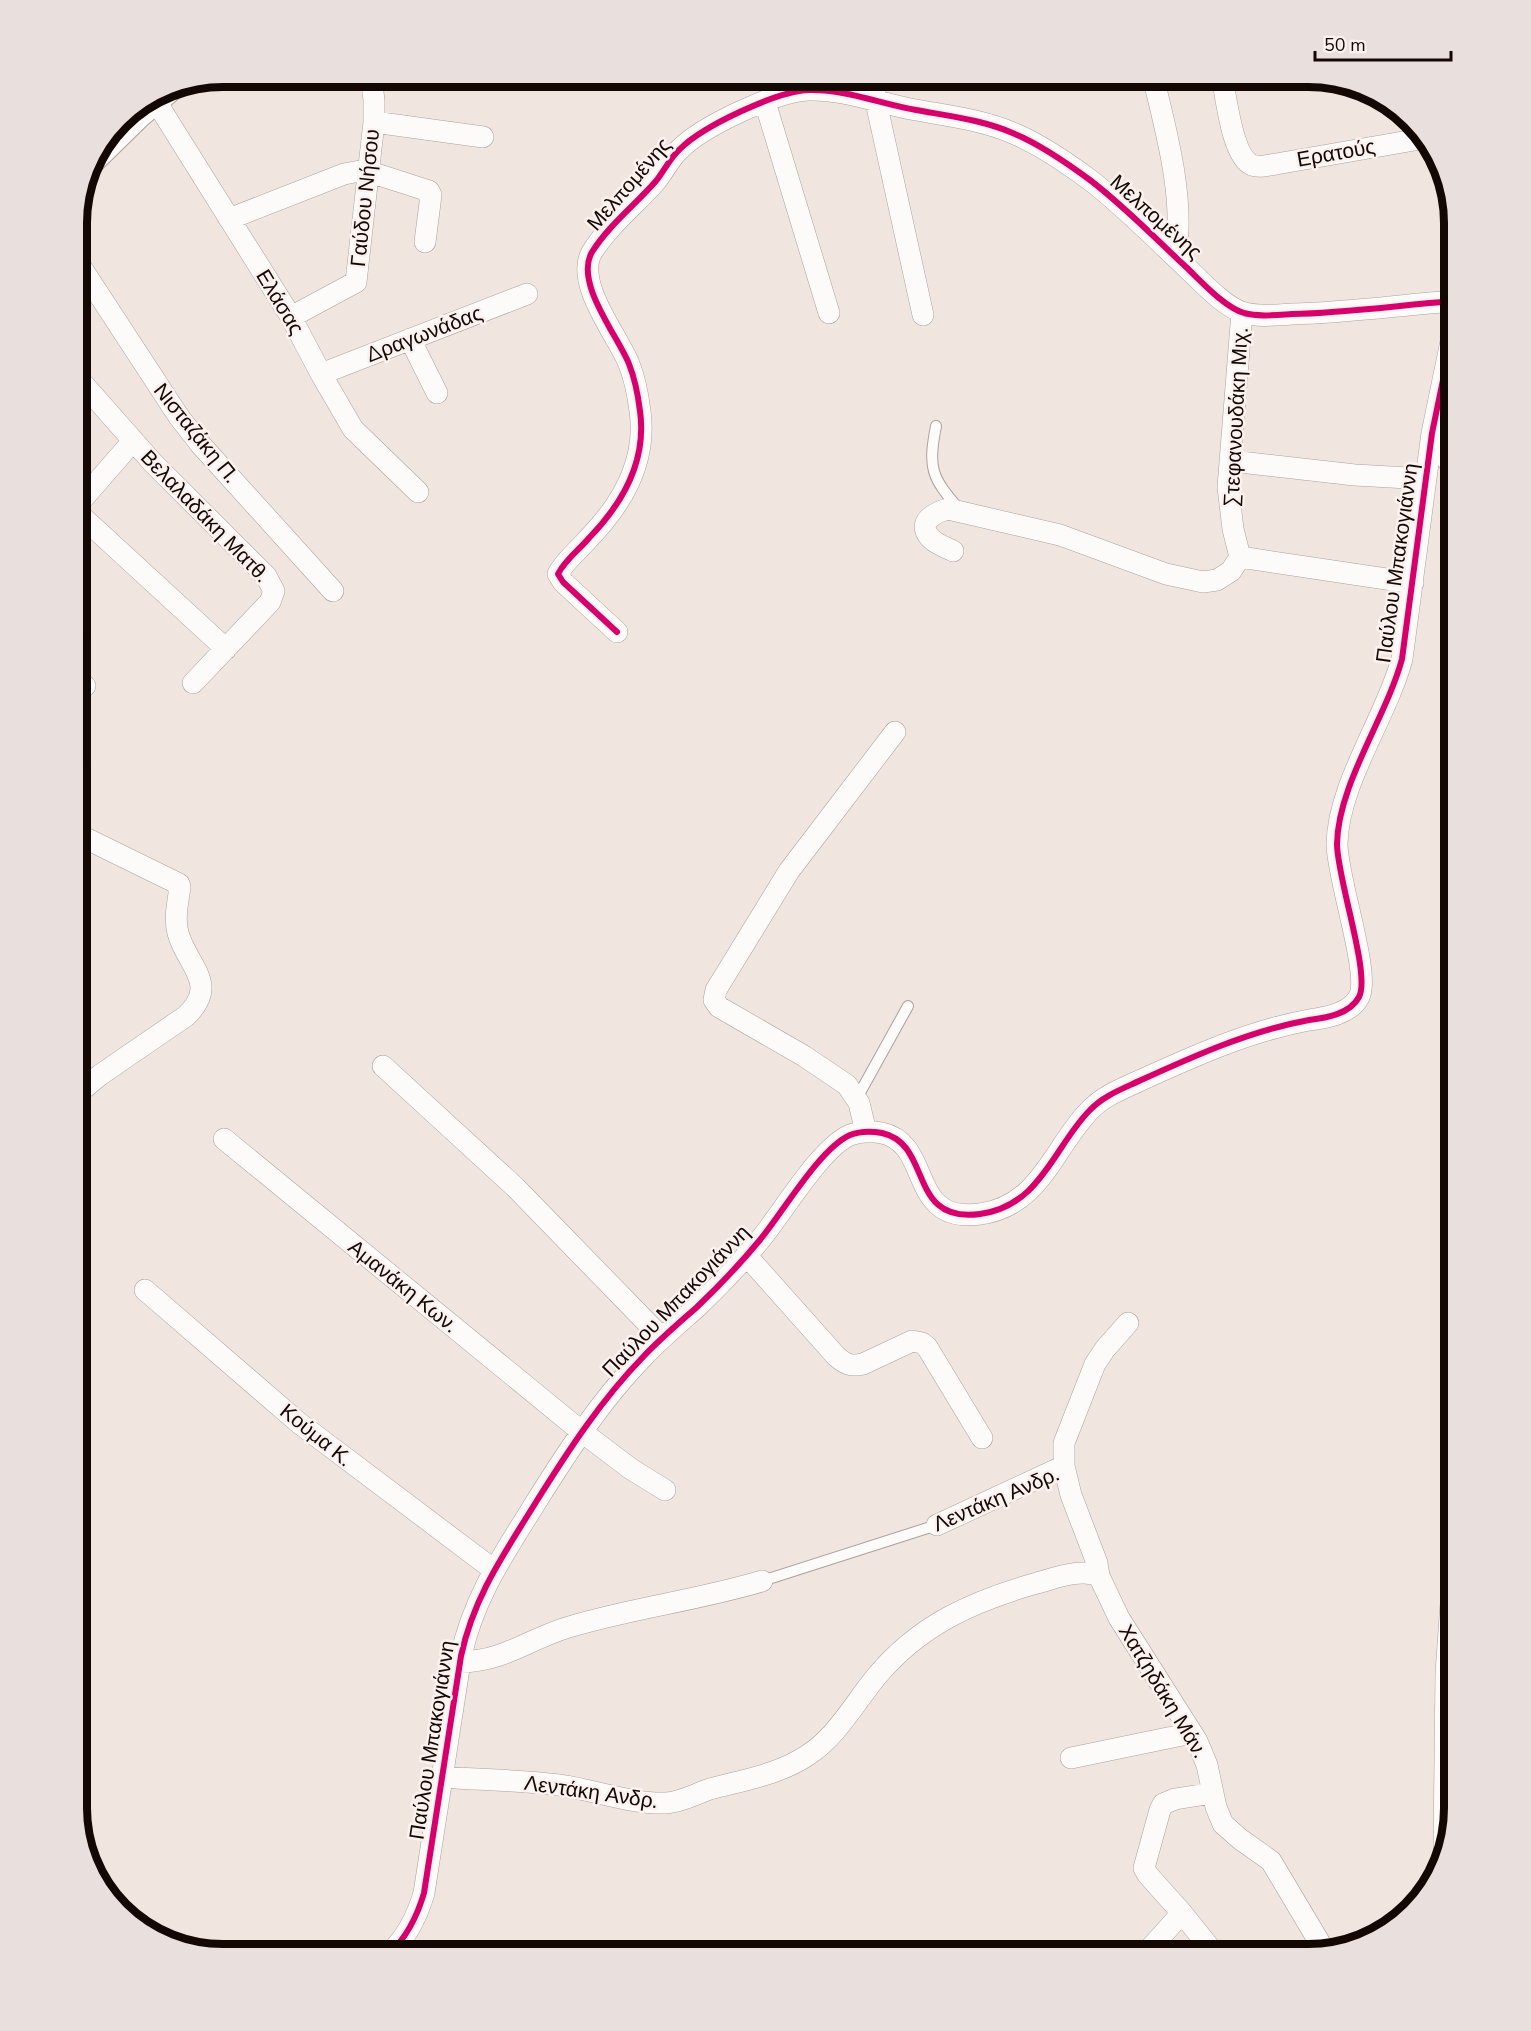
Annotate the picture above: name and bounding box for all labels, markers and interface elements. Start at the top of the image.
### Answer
scale bar [1315,24,1452,62]
text: 50 m [1324,33,1366,57]
street label: Γαύδου Νήσου [344,128,386,268]
street label: Μελπομένης [581,131,677,237]
street label: Ερατούς [1294,132,1378,174]
street label: Μελπομένης [1104,168,1208,266]
street label: Ελάσας [250,264,310,340]
street label: Δραγωνάδας [362,299,486,369]
street label: Στεφανουδάκη Μιχ. [1217,327,1255,507]
street label: Νισταζάκη Π. [147,377,245,489]
street label: Βελαλαδάκη Ματθ. [135,444,275,588]
street label: Παύλου Μπακογιάννη [1369,461,1425,665]
street label: Παύλου Μπακογιάννη [596,1219,756,1383]
street label: Αμανάκη Κων. [342,1233,464,1339]
street label: Κούμα Κ. [274,1397,358,1473]
street label: Λεντάκη Ανδρ. [929,1460,1063,1538]
street label: Χατζηδάκη Μάν. [1112,1619,1214,1763]
street label: Παύλου Μπακογιάννη [402,1638,462,1842]
street label: Λεντάκη Ανδρ. [523,1769,659,1815]

